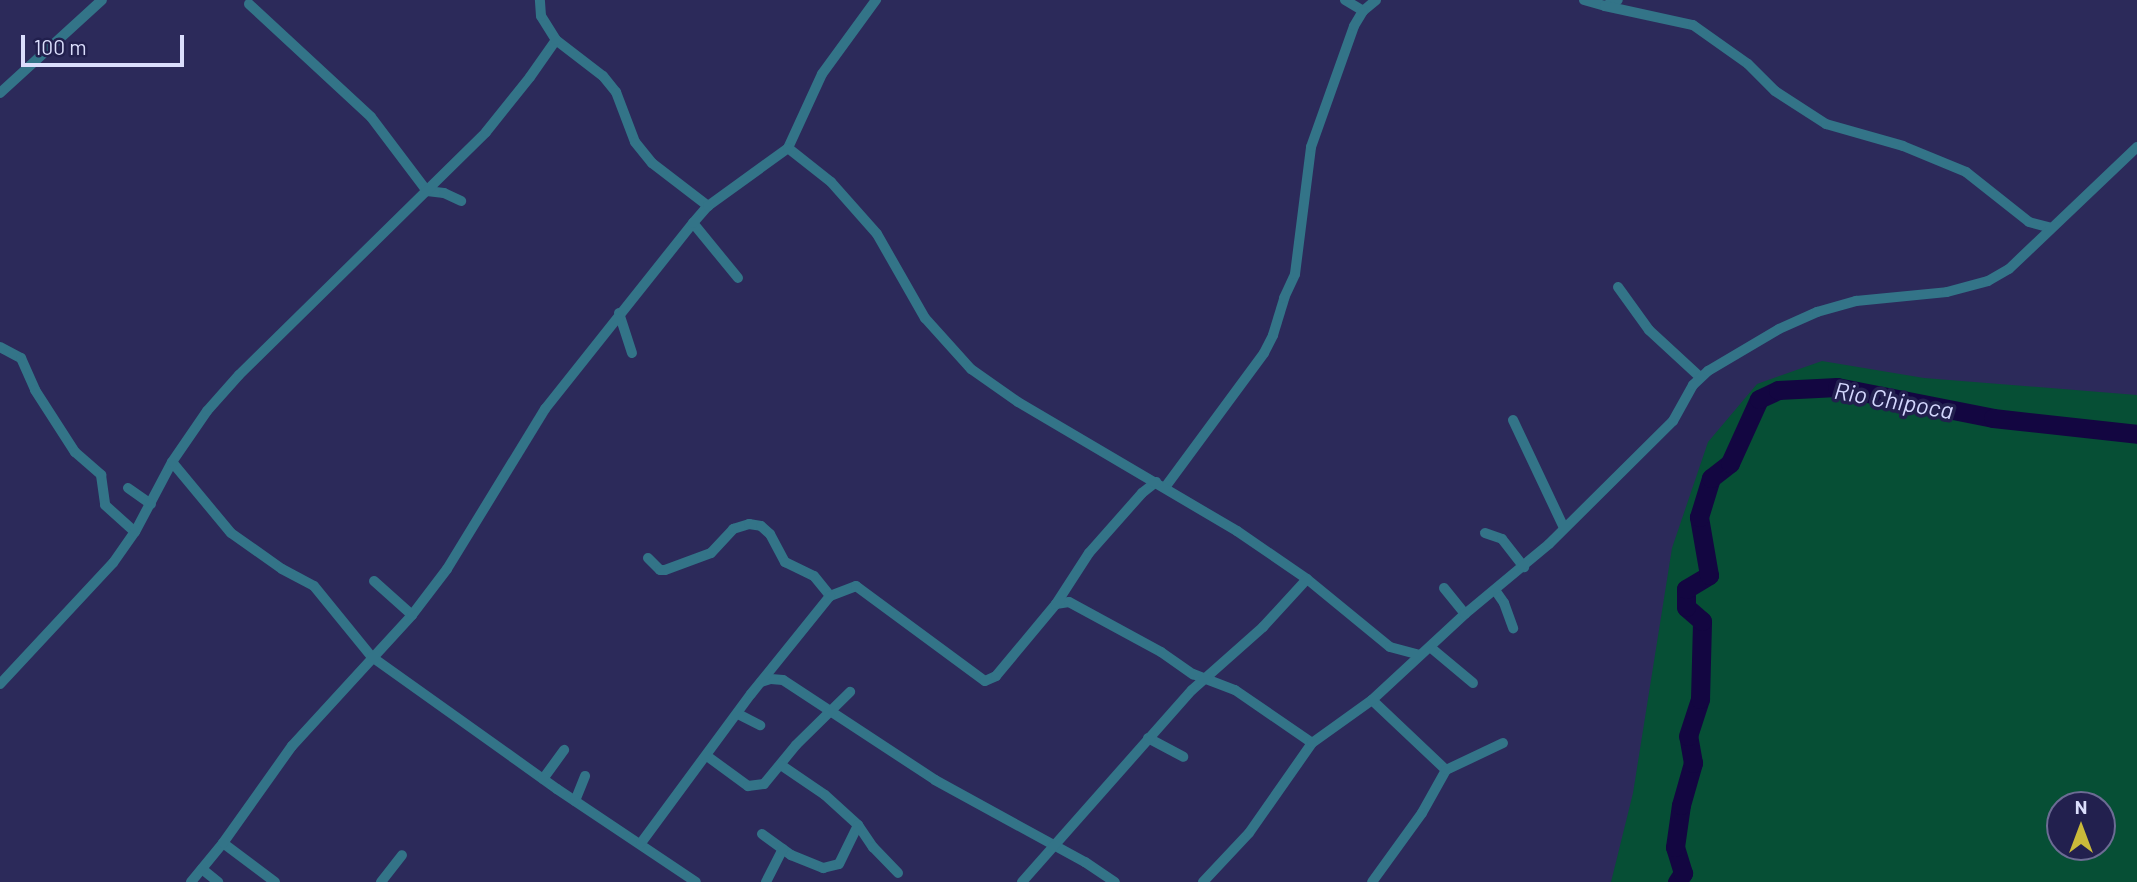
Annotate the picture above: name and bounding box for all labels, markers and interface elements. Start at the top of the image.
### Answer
scale bar [24,21,187,65]
text: 100 m [34,34,87,59]
water label: Rio Chipoca [1832,375,1956,425]
north arrow [2046,791,2116,861]
text: N [2075,795,2087,818]

